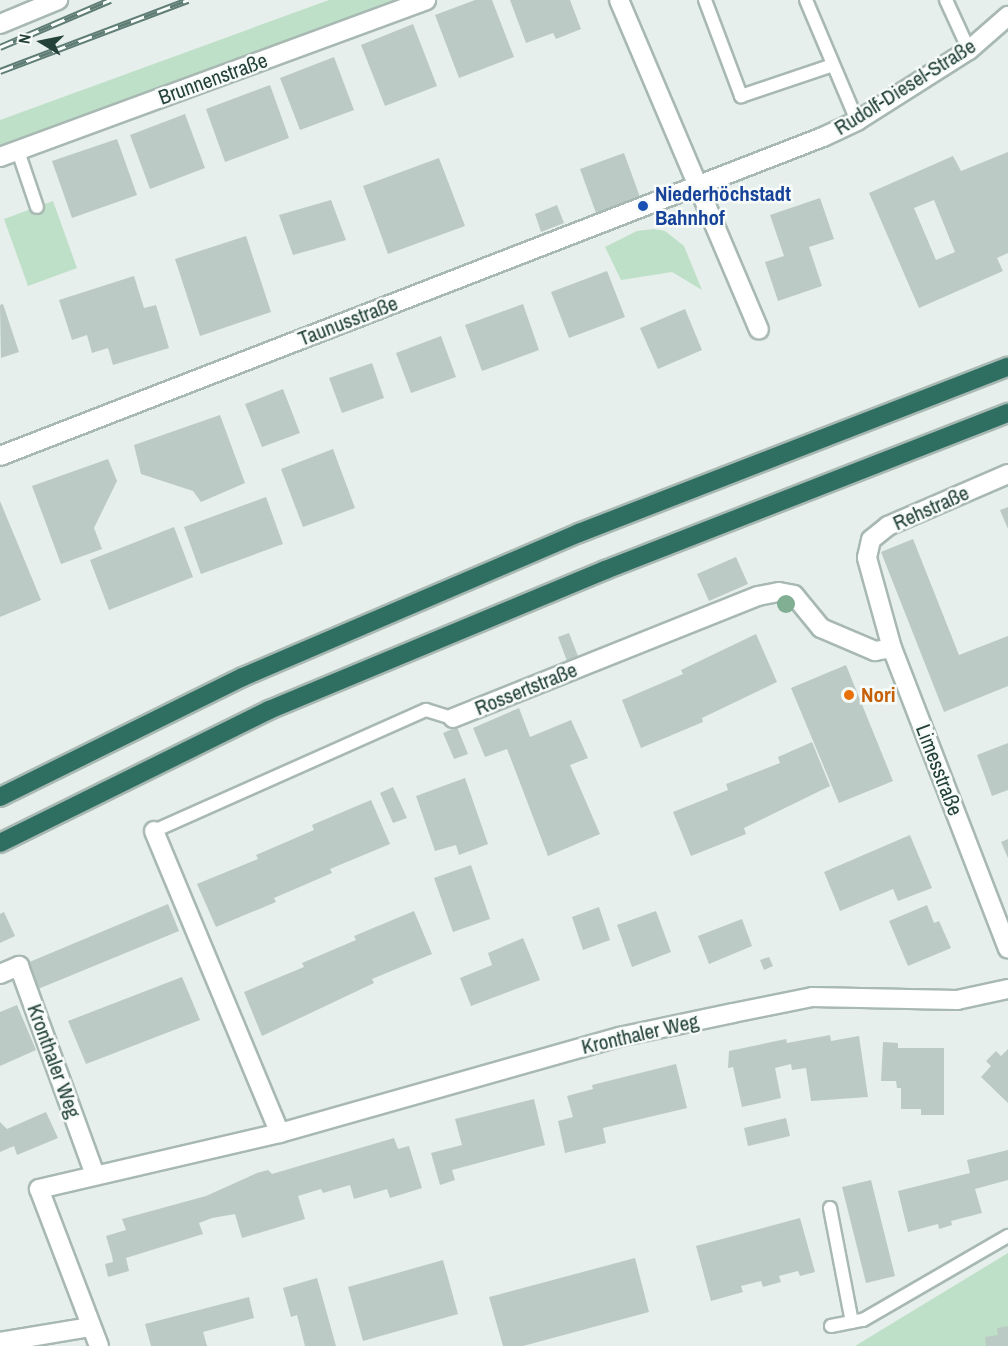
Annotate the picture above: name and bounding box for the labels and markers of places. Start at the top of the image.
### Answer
place label: Niederhöchstadt Bahnhof [655,181,791,231]
marker: Niederhöchstadt Bahnhof [636,199,650,213]
place label: Nori [861,682,895,708]
marker: Nori [842,688,856,702]

